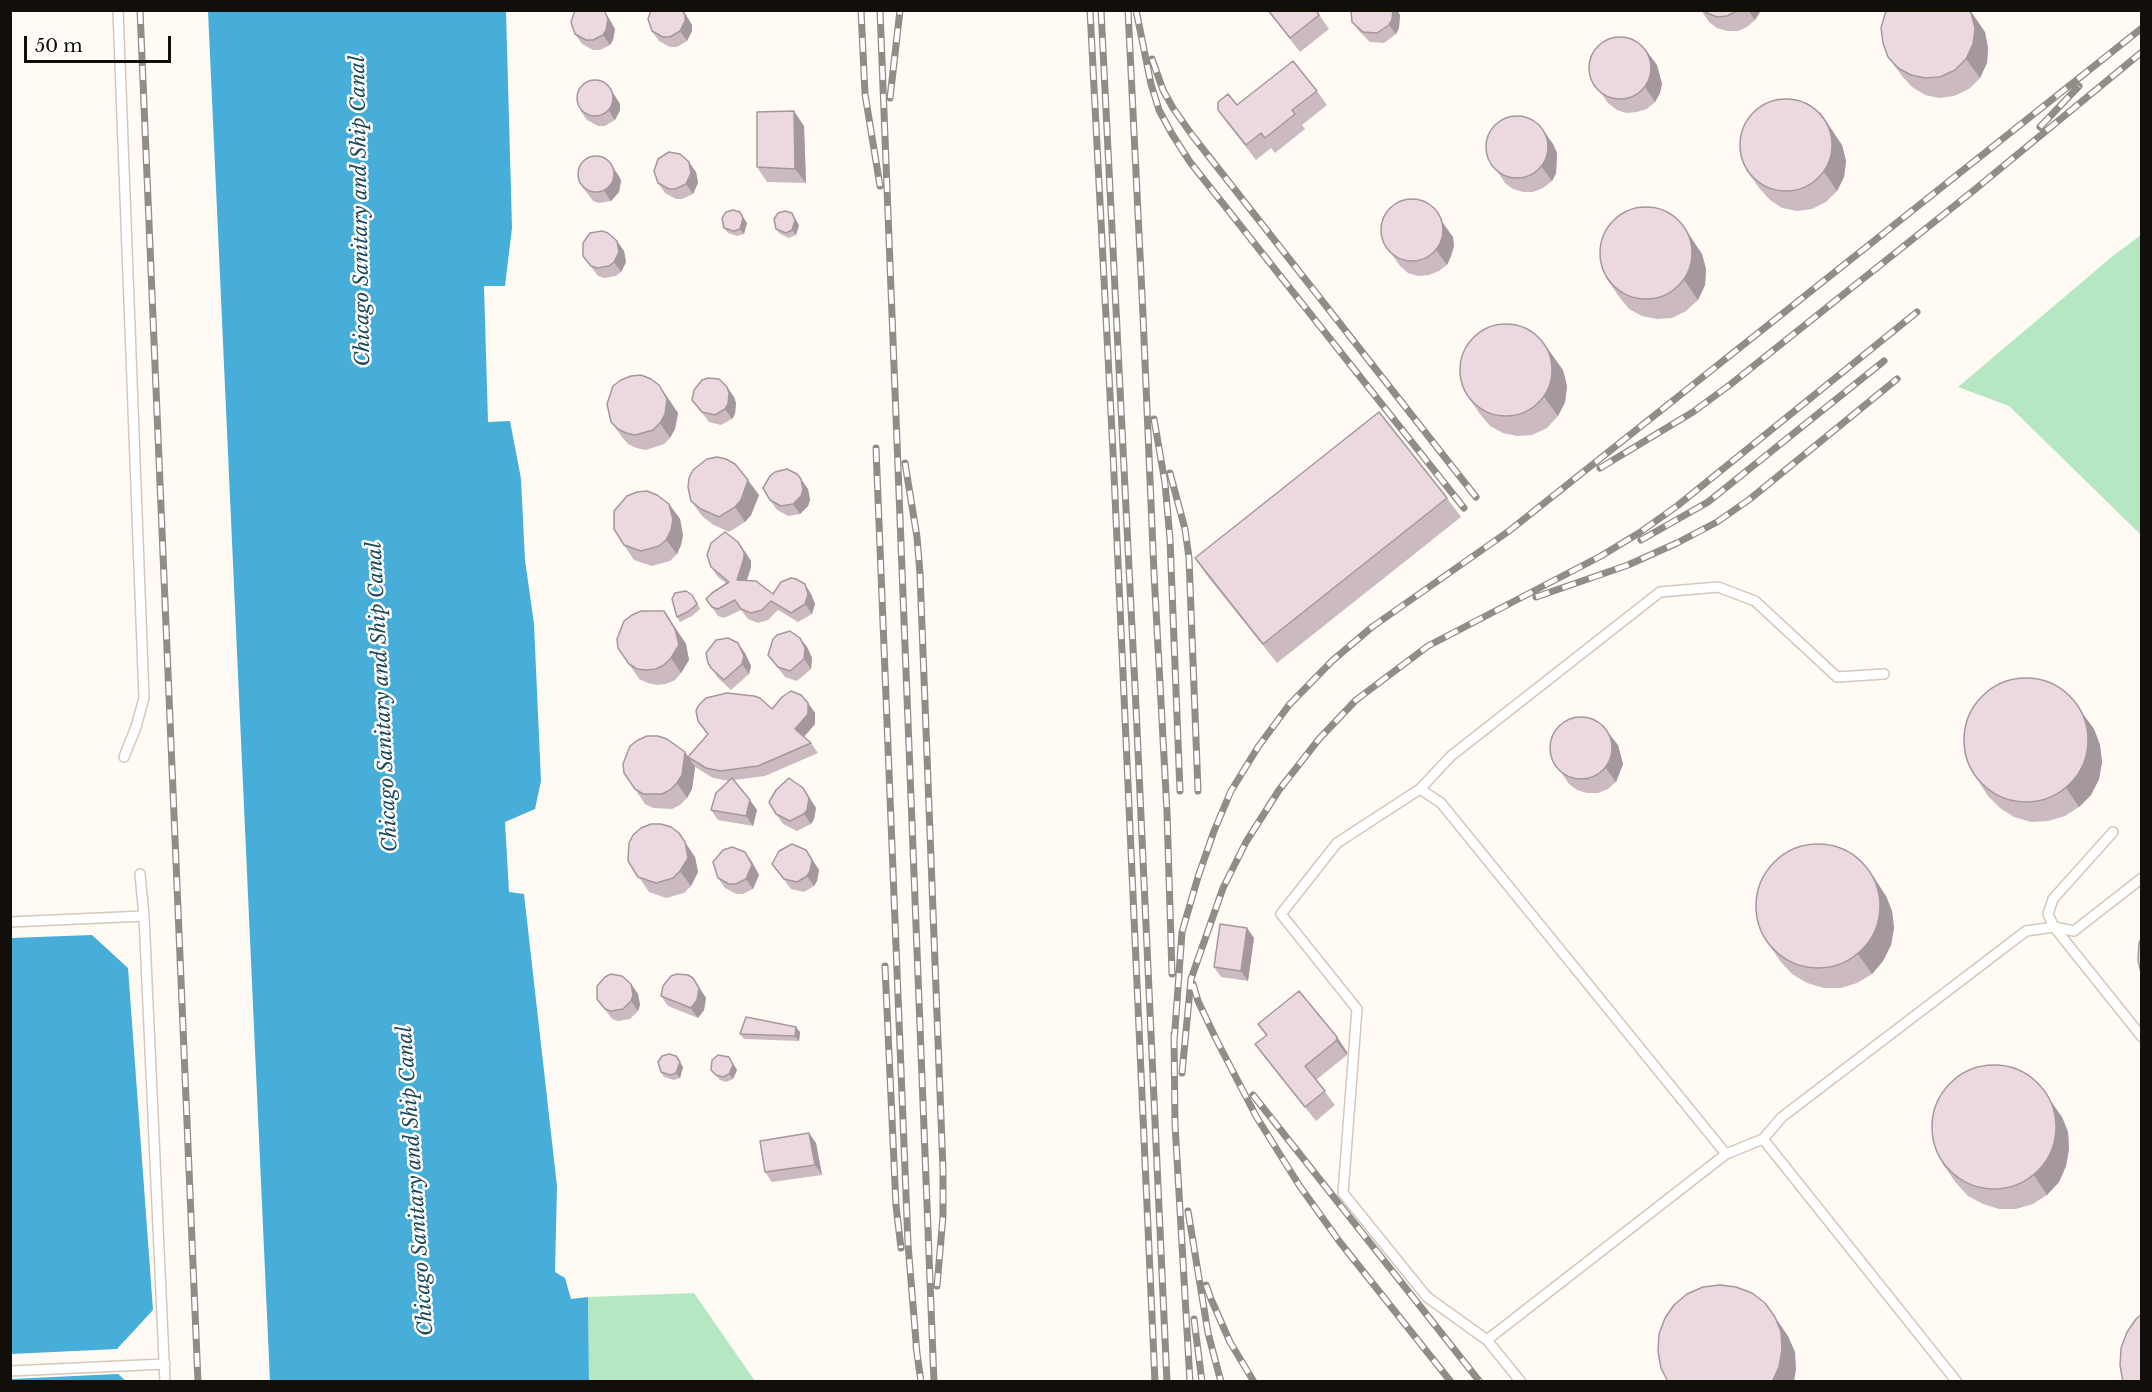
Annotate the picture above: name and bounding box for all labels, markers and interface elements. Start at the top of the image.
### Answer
scale bar [27,24,174,62]
text: 50 m [35,35,83,57]
water label: Chicago Sanitary and Ship Canal [346,55,376,367]
water label: Chicago Sanitary and Ship Canal [363,541,403,853]
water label: Chicago Sanitary and Ship Canal [393,1025,439,1337]

